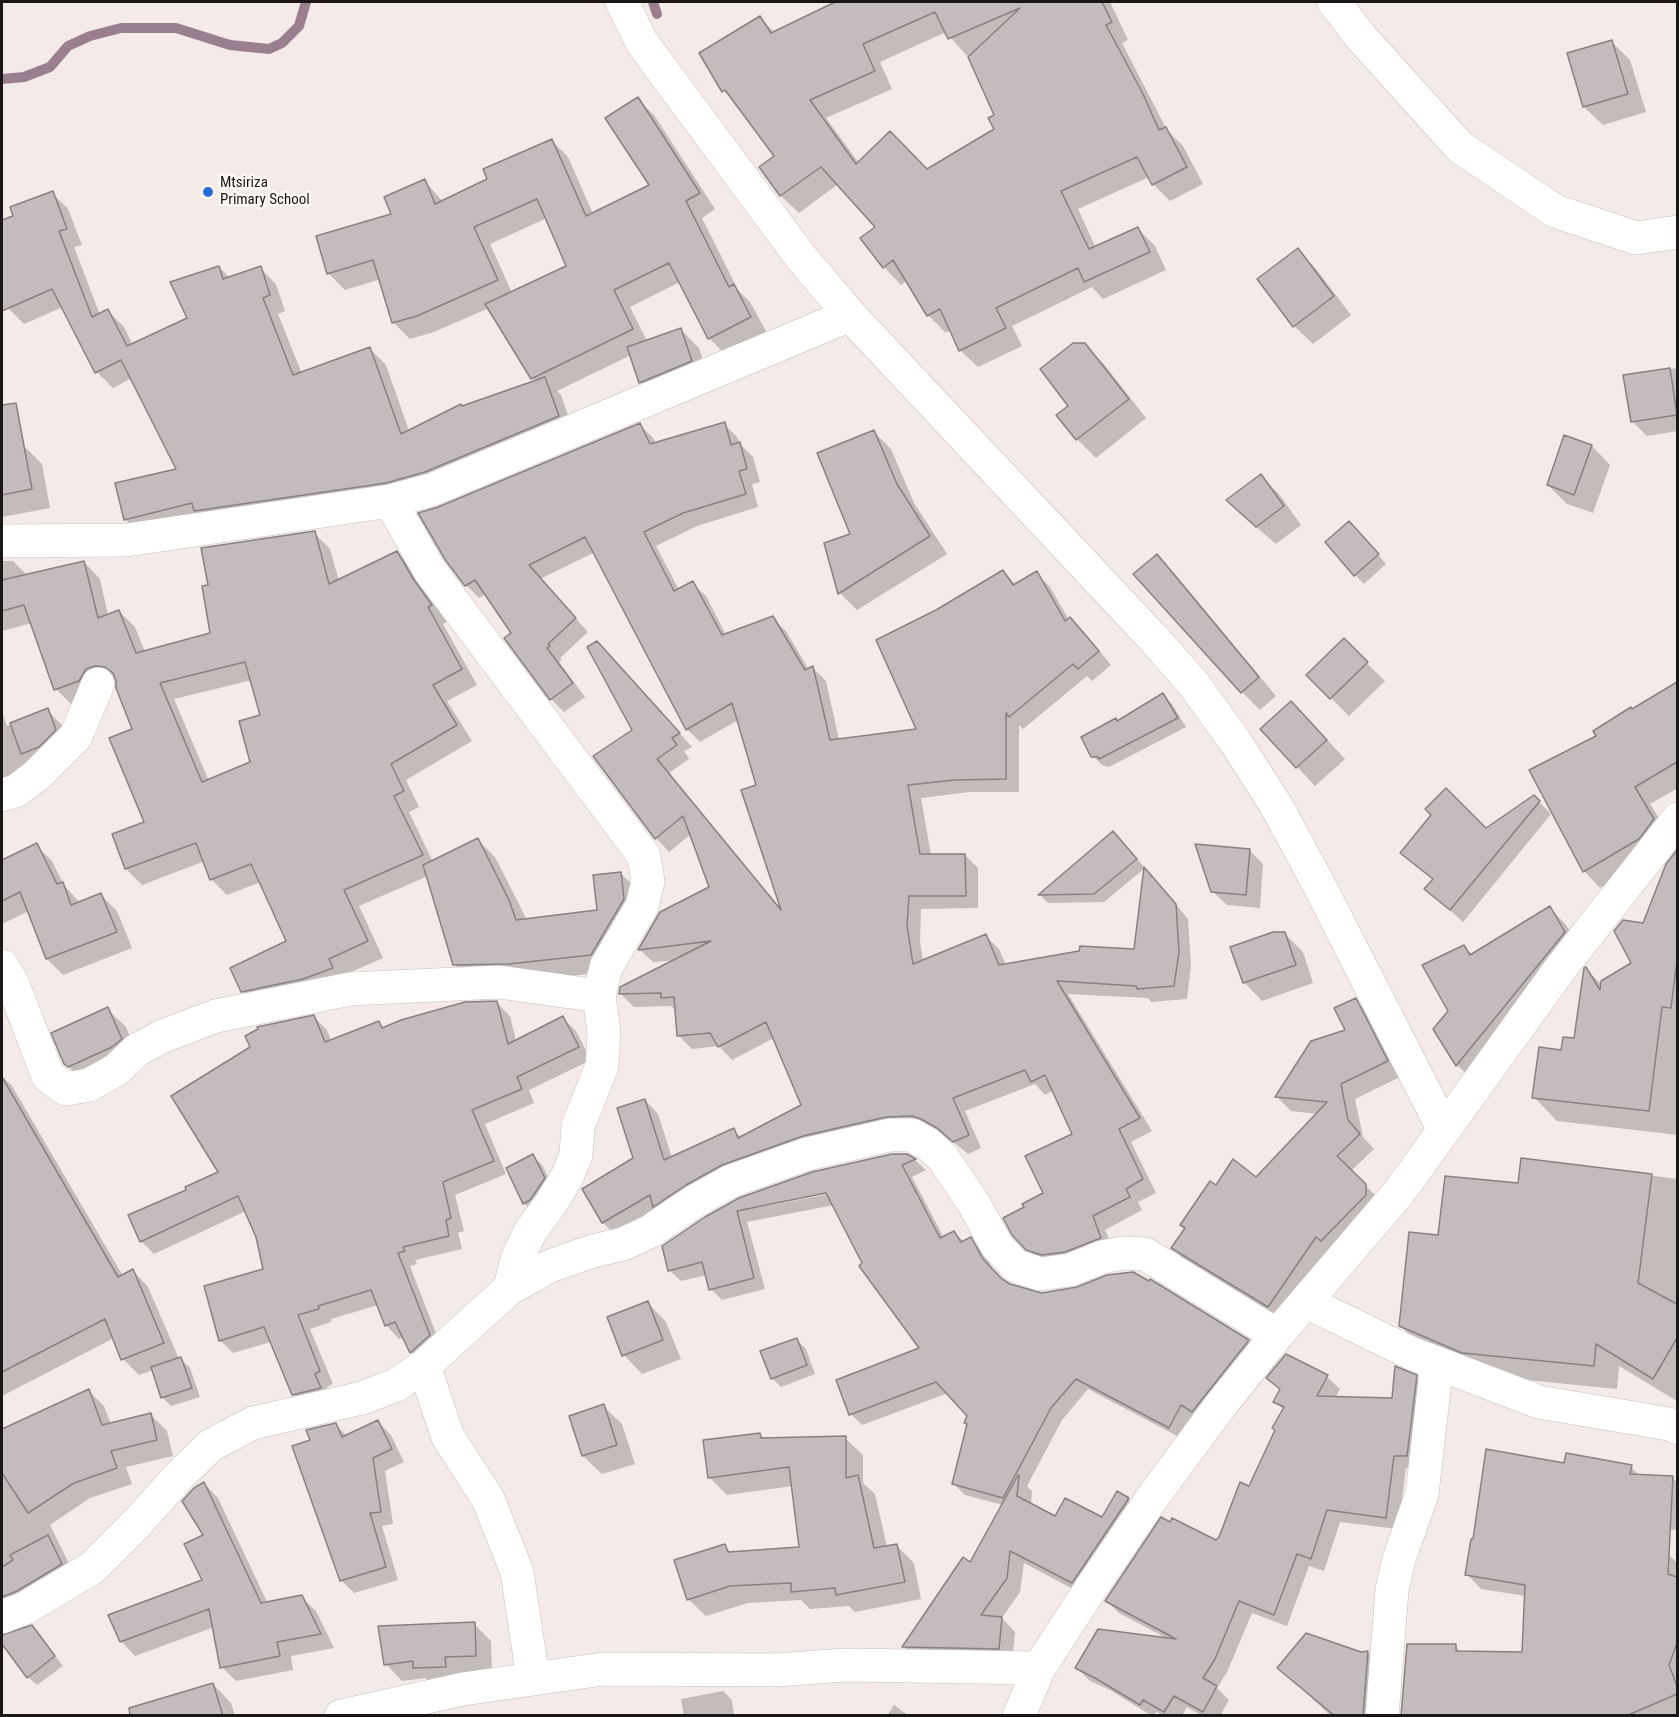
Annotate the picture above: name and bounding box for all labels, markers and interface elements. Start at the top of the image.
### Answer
place label: Mtsiriza Primary School [220,174,310,209]
marker: Mtsiriza Primary School [201,185,215,199]

